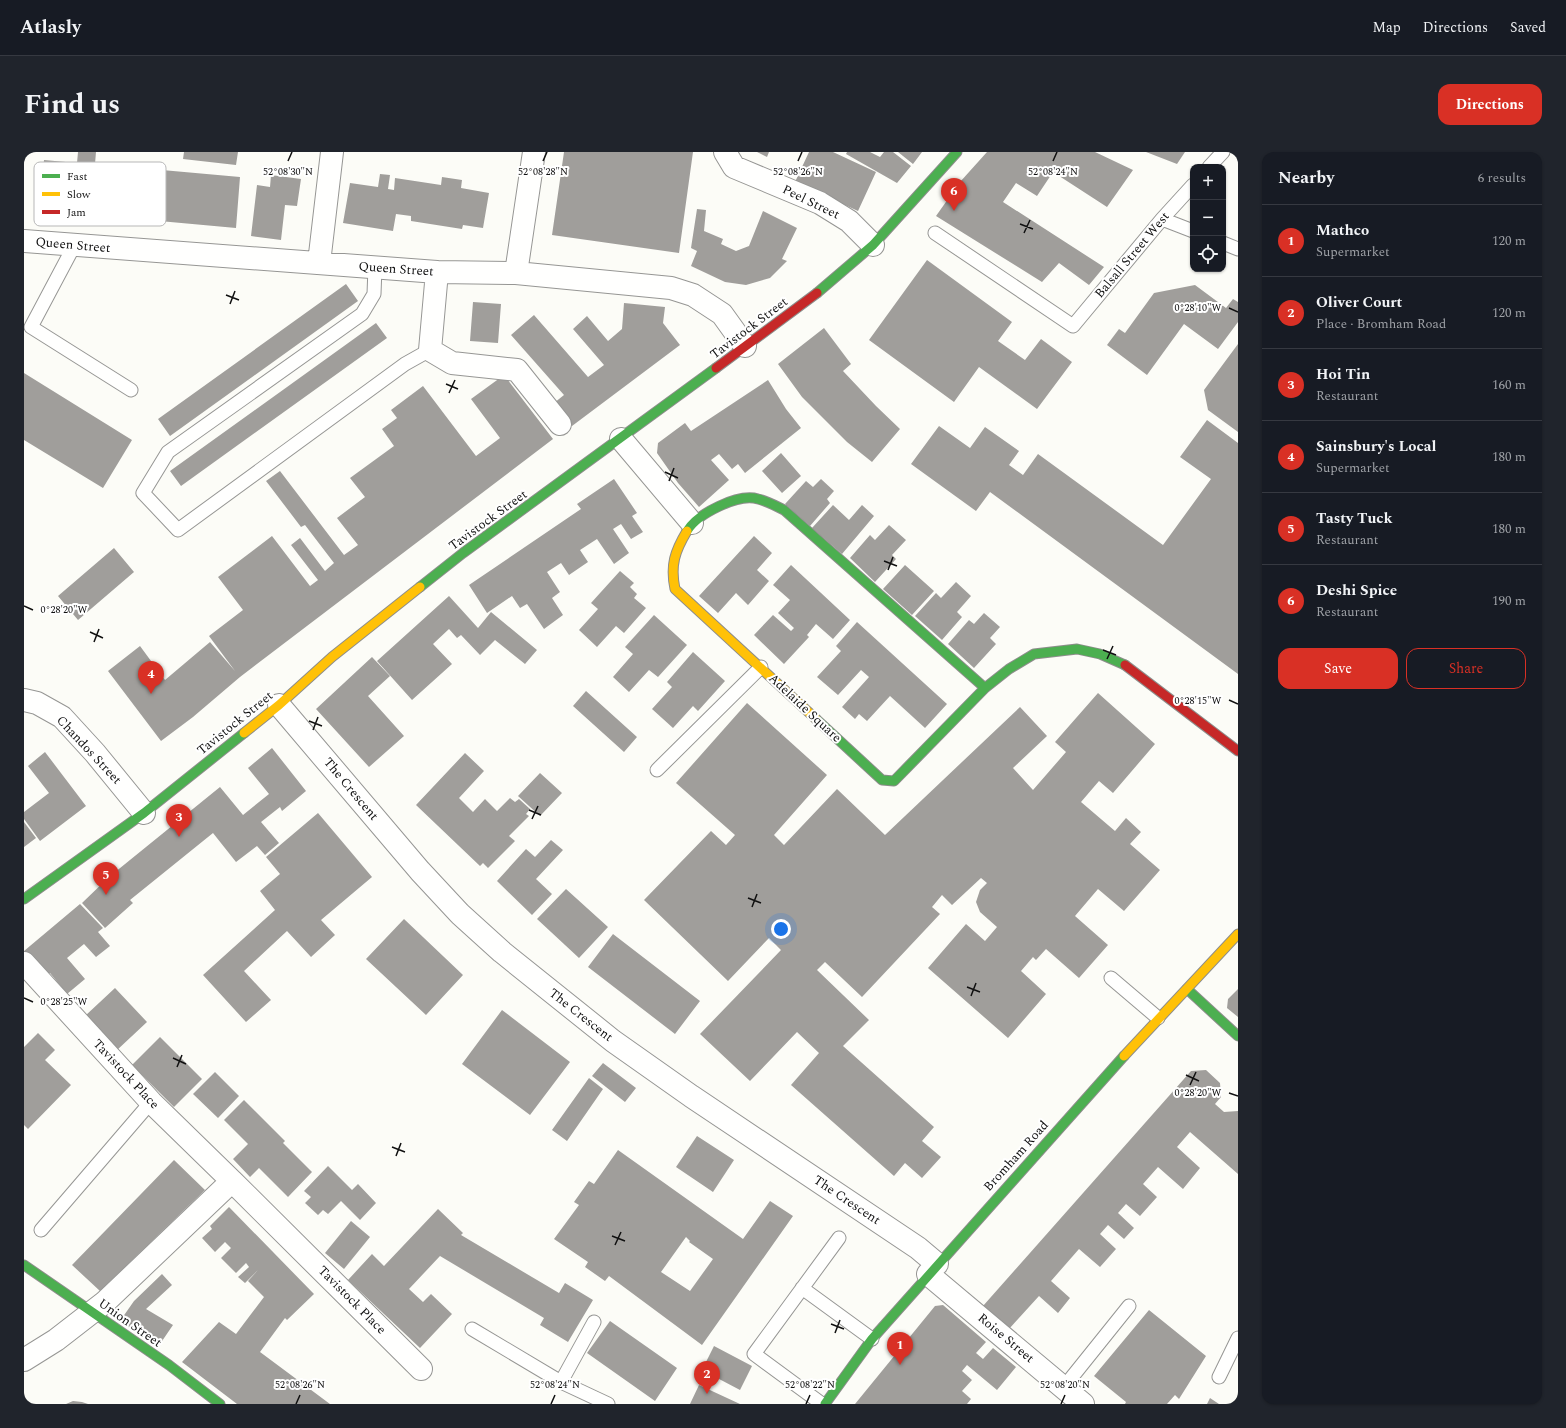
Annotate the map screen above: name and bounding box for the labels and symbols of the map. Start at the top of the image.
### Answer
legend [34,162,166,226]
text: 52°08'30"N [263,164,313,180]
text: 52°08'28"N [518,164,568,180]
text: 52°08'26"N [773,164,823,180]
text: 52°08'24"N [1028,164,1078,180]
text: Fast [67,168,88,185]
pin: 6 [941,178,967,211]
street label: Peel Street [779,179,844,225]
text: Slow [67,186,91,203]
text: Jam [67,204,86,221]
street label: Balsall Street West [1090,207,1175,303]
street label: Queen Street [35,232,112,258]
street label: Queen Street [358,256,435,282]
street label: Tavistock Street [706,292,792,364]
text: 0°28'10"W [1175,300,1222,316]
street label: Tavistock Street [445,484,532,555]
text: 0°28'20"W [41,602,88,618]
pin: 4 [138,661,164,694]
street label: Adelaide Square [764,669,846,747]
street label: Tavistock Street [193,686,278,760]
text: 0°28'15"W [1175,693,1222,709]
street label: Chandos Street [52,711,127,789]
street label: The Crescent [319,753,384,825]
pin: 3 [166,804,192,837]
pin: 5 [93,862,119,895]
your location [771,919,791,939]
street label: The Crescent [544,983,618,1047]
text: 0°28'25"W [41,994,88,1010]
street label: Tavistock Place [88,1034,164,1114]
text: 0°28'20"W [1175,1085,1222,1101]
street label: Bromham Road [979,1116,1053,1196]
street label: The Crescent [809,1170,885,1230]
street label: Tavistock Place [313,1261,391,1339]
street label: Union Street [94,1294,166,1353]
street label: Roise Street [973,1308,1039,1368]
pin: 1 [887,1332,913,1365]
pin: 2 [694,1361,720,1394]
text: 52°08'26"N [275,1377,325,1393]
text: 52°08'24"N [530,1377,580,1393]
text: 52°08'22"N [785,1377,835,1393]
text: 52°08'20"N [1040,1377,1090,1393]

